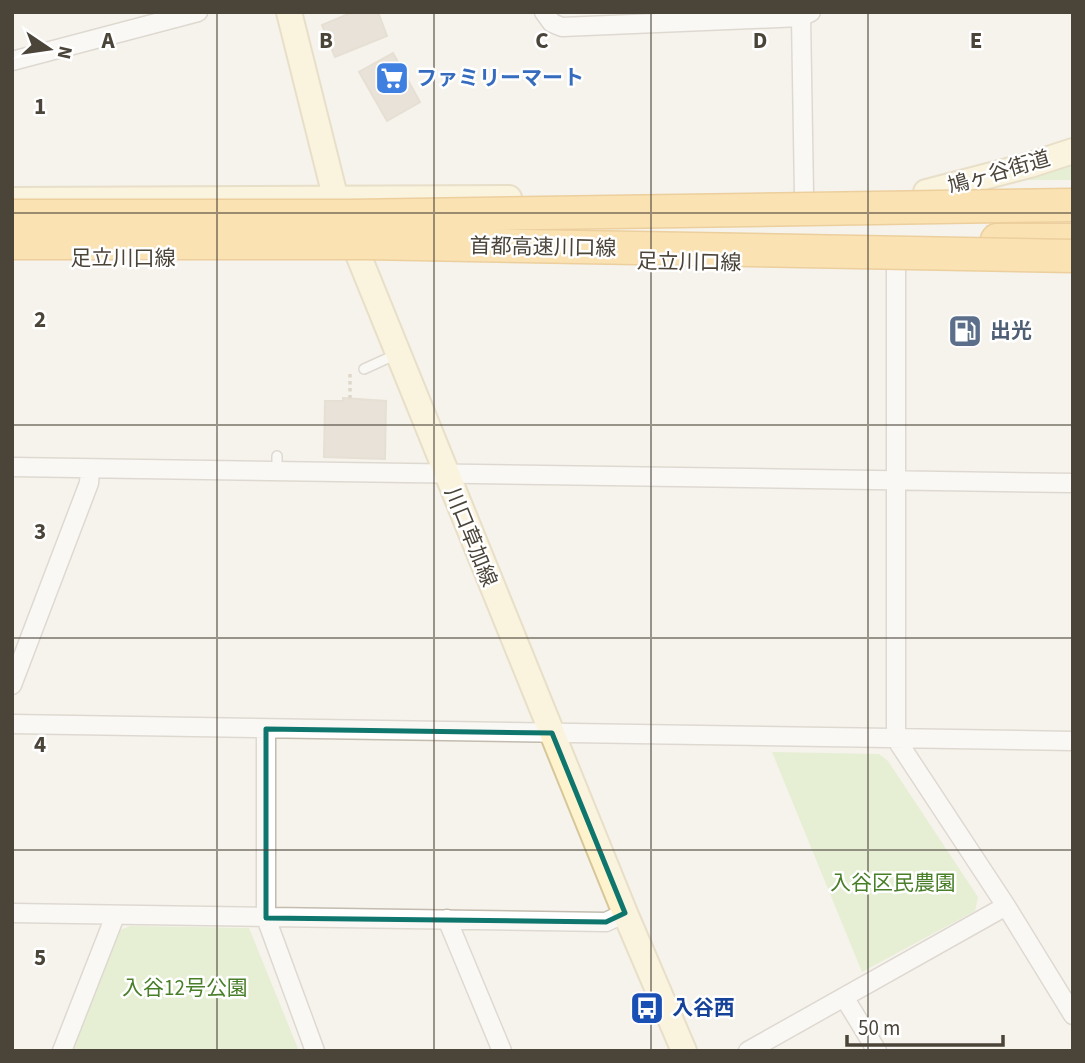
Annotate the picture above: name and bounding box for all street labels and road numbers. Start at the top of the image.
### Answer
street label: 鳩ヶ谷街道 [944,143,1054,201]
street label: 首都高速川口線 [469,231,617,263]
street label: 足立川口線 [71,243,176,273]
street label: 足立川口線 [636,246,742,278]
street label: 川口草加線 [437,483,505,591]

